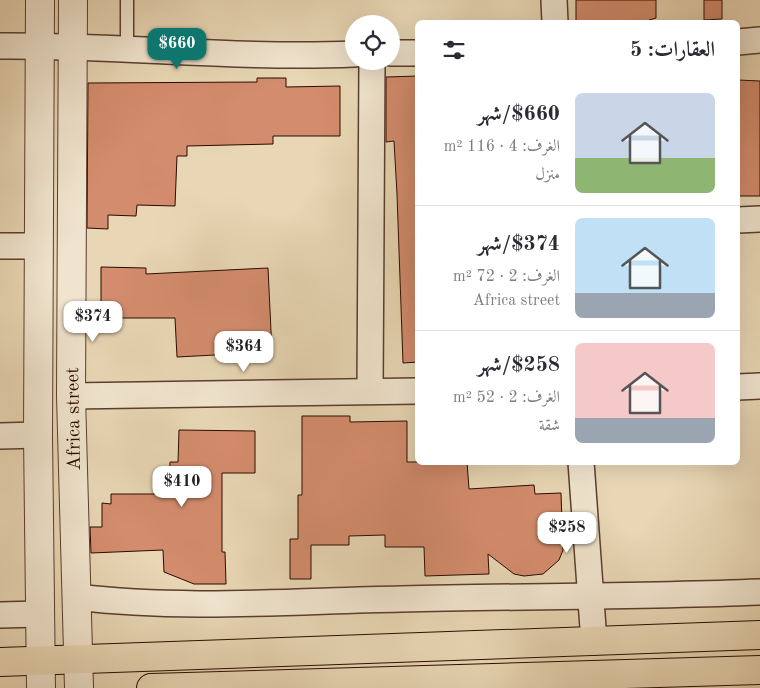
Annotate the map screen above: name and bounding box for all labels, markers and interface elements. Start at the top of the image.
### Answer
map controls [345,15,400,70]
button: locate [345,15,400,70]
pin: $660 [147,28,207,70]
text: $660 [158,36,196,52]
icon: filters [440,36,468,64]
text: العقارات: 5 [630,40,715,61]
text: $660/شهر [478,104,560,125]
icon: home [615,113,675,173]
text: الغرف: 4 · 116 m² [444,139,560,155]
text: منزل [535,167,560,183]
text: $374/شهر [478,234,560,255]
icon: home [615,238,675,298]
text: الغرف: 2 · 72 m² [453,269,560,285]
text: Africa street [473,293,560,309]
pin: $374 [63,300,123,343]
text: $374 [74,309,112,325]
pin: $364 [214,330,274,373]
text: $364 [225,339,263,355]
text: $258/شهر [478,355,560,376]
icon: home [615,363,675,423]
street label: Africa street [64,367,85,471]
text: الغرف: 2 · 52 m² [453,390,560,406]
text: شقة [539,418,560,434]
pin: $410 [152,466,212,508]
text: $410 [163,474,201,490]
pin: $258 [537,512,597,554]
text: $258 [548,520,586,536]

